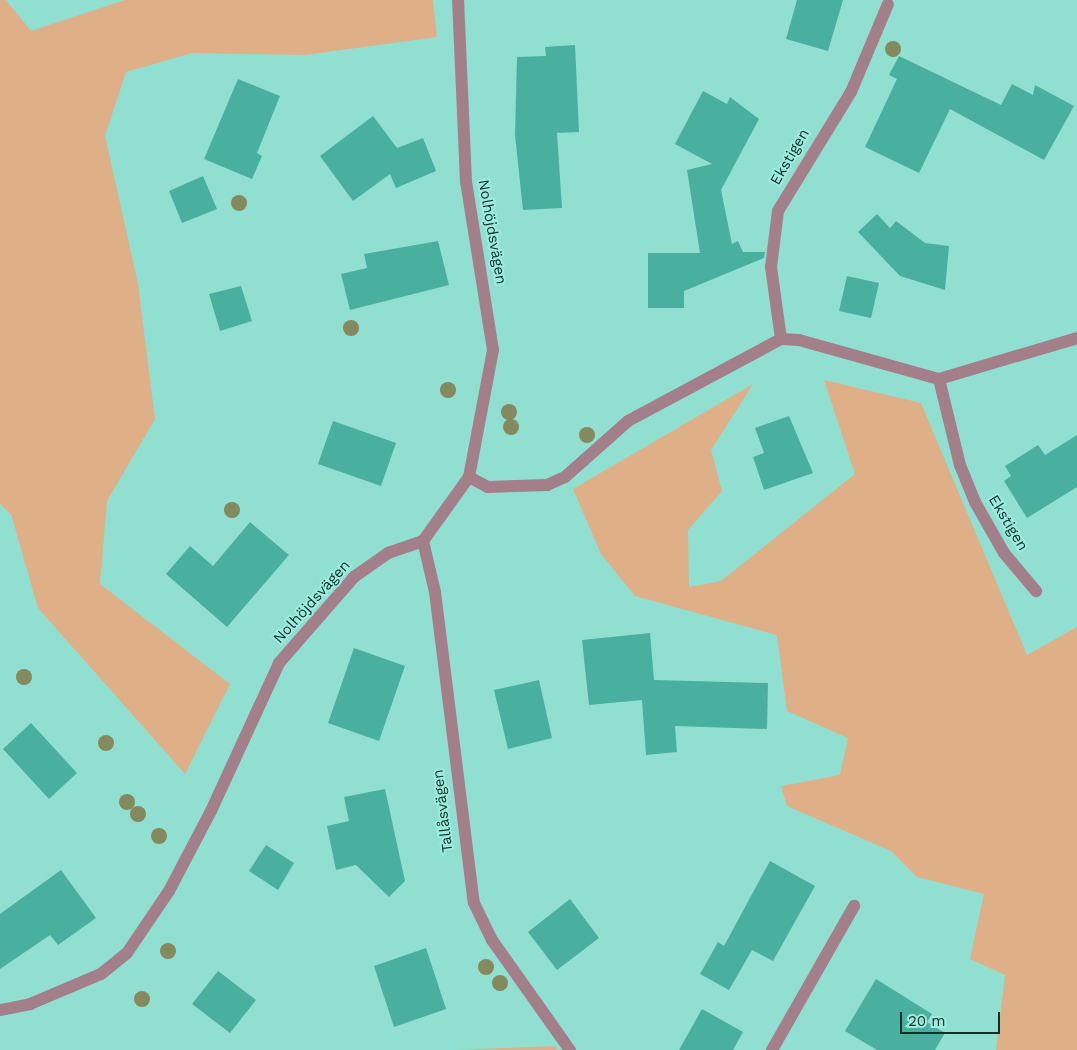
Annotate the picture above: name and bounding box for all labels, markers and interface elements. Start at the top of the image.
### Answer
street label: Ekstigen [767,126,813,188]
street label: Nolhöjdsvägen [474,178,510,286]
street label: Ekstigen [984,492,1032,554]
street label: Nolhöjdsvägen [270,557,354,647]
street label: Tallåsvägen [429,768,457,854]
scale bar [902,1002,1002,1034]
text: 20 m [908,1012,946,1030]

